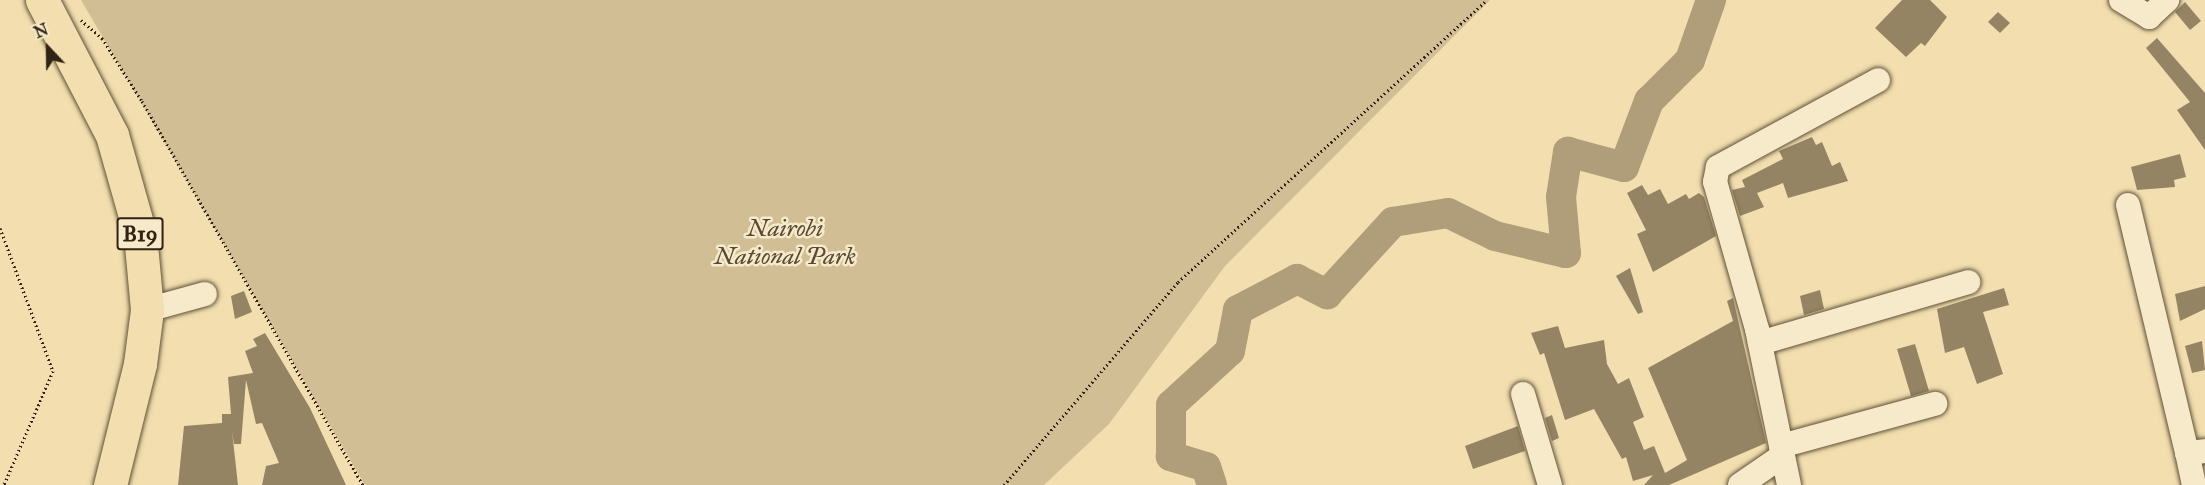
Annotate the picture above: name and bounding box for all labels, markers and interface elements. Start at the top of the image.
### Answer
north arrow [18,18,78,78]
text: N [31,19,51,42]
road number: B19 [116,215,164,253]
park label: Nairobi National Park [714,215,856,271]

